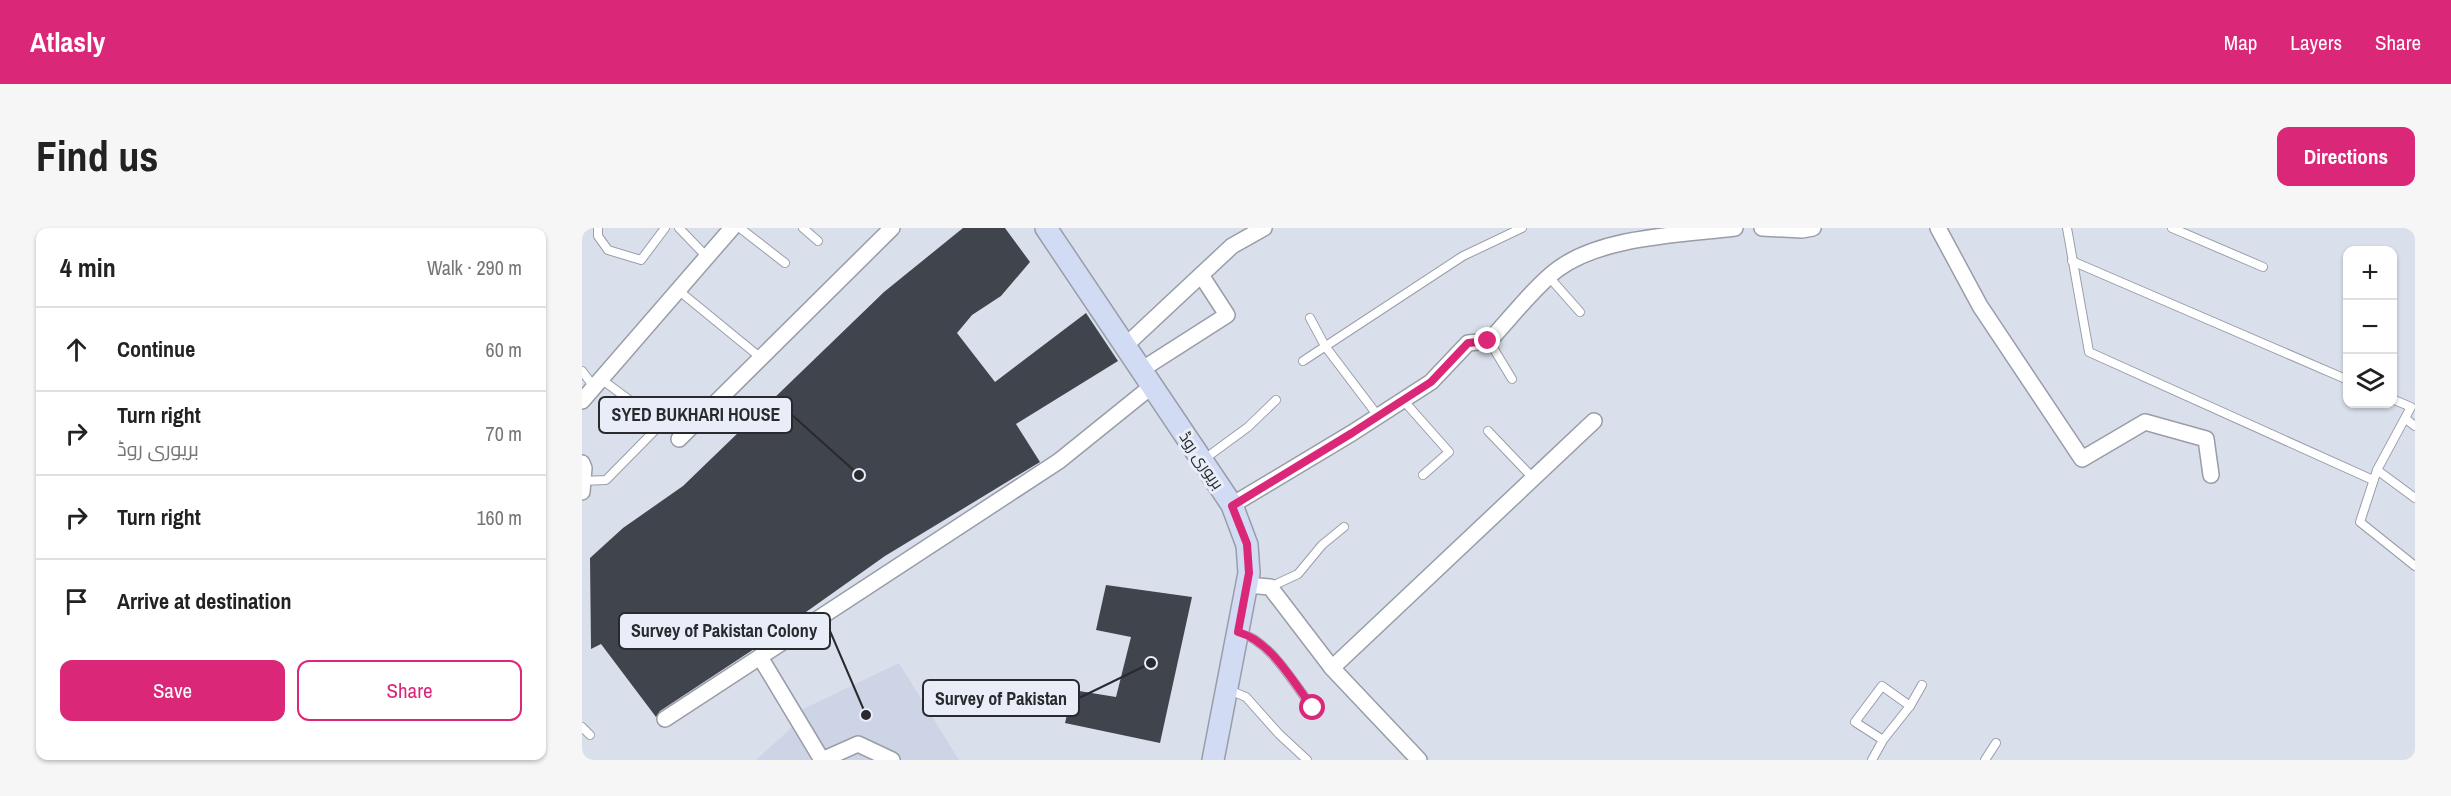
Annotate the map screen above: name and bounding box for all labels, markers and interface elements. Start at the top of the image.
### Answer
text: Atlasly [30,23,105,61]
text: Map [2224,28,2257,57]
text: Layers [2290,28,2342,57]
text: Share [2375,28,2421,57]
button: Directions [2277,127,2415,186]
text: Find us [36,128,158,184]
map controls [2343,246,2397,408]
button: + [2343,246,2397,300]
text: 4 min [60,250,116,285]
text: Walk · 290 m [427,254,522,281]
button: − [2343,300,2397,354]
route end [1474,327,1500,353]
icon: ahead [60,333,93,366]
text: Continue [117,334,195,364]
text: 60 m [486,336,522,363]
button: layers [2343,354,2397,408]
callout: SYED BUKHARI HOUSE [599,397,792,433]
text: Turn right [117,400,201,430]
text: SYED BUKHARI HOUSE [612,402,781,427]
icon: right [60,417,93,450]
text: 70 m [486,420,522,447]
street label: بریوری روڈ [1175,427,1229,493]
text: بریوری روڈ [117,435,199,462]
icon: right [60,501,93,534]
text: Turn right [117,502,201,532]
text: 160 m [476,504,522,531]
icon: arrive [60,585,93,618]
text: Arrive at destination [117,586,291,616]
callout: Survey of Pakistan Colony [619,613,830,649]
text: Survey of Pakistan Colony [631,618,818,643]
button: Save [60,660,285,721]
button: Share [297,660,522,721]
callout: Survey of Pakistan [923,680,1079,716]
text: Survey of Pakistan [935,686,1067,711]
route start [1299,694,1325,720]

